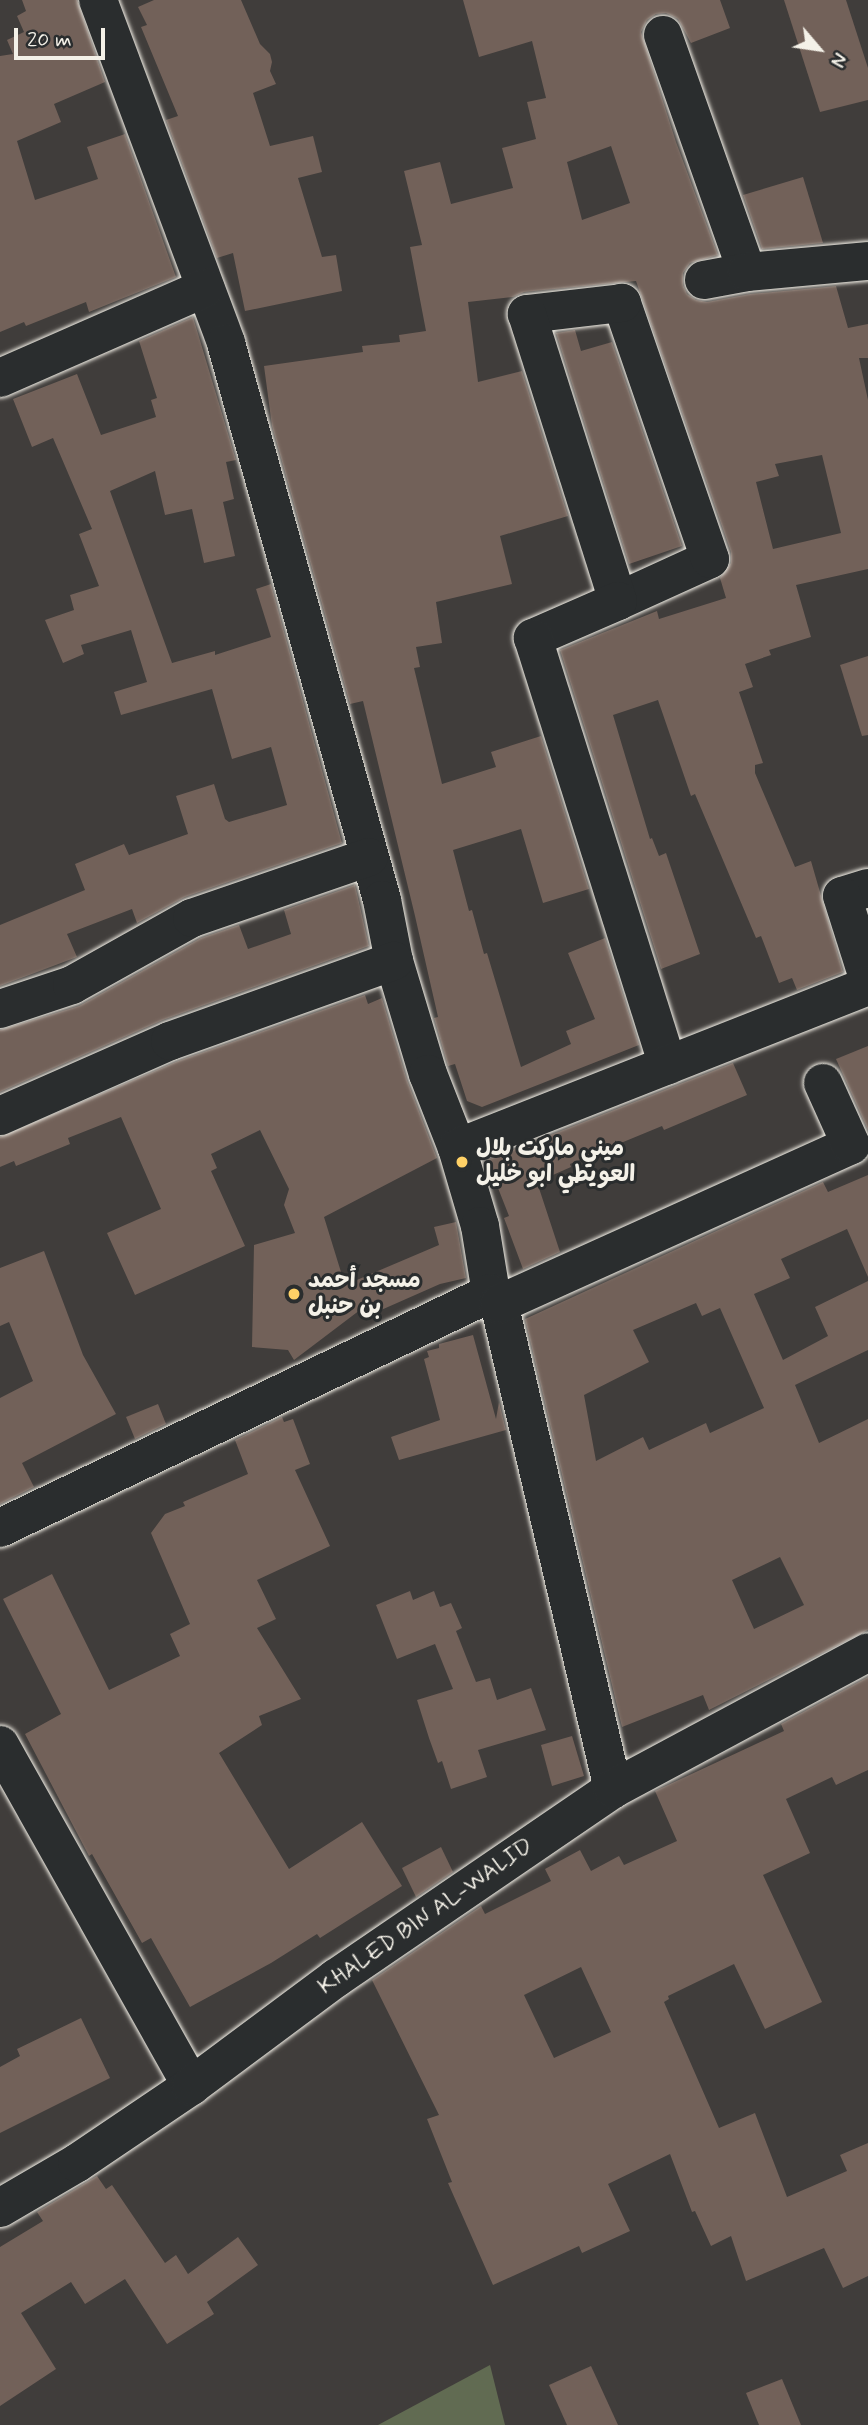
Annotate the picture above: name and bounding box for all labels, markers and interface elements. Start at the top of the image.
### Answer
scale bar [18,14,108,58]
north arrow [784,14,854,84]
text: 20 m [27,26,72,54]
text: N [824,48,852,71]
place label: ميني ماركت بلال العويطي ابو خليل [476,1135,635,1189]
marker: ميني ماركت بلال العويطي ابو خليل [454,1154,470,1170]
place label: مسجد أحمد بن حنبل [308,1267,421,1321]
marker: مسجد أحمد بن حنبل [286,1286,302,1302]
street label: KHALED BIN AL-WALID [311,1830,541,2004]

